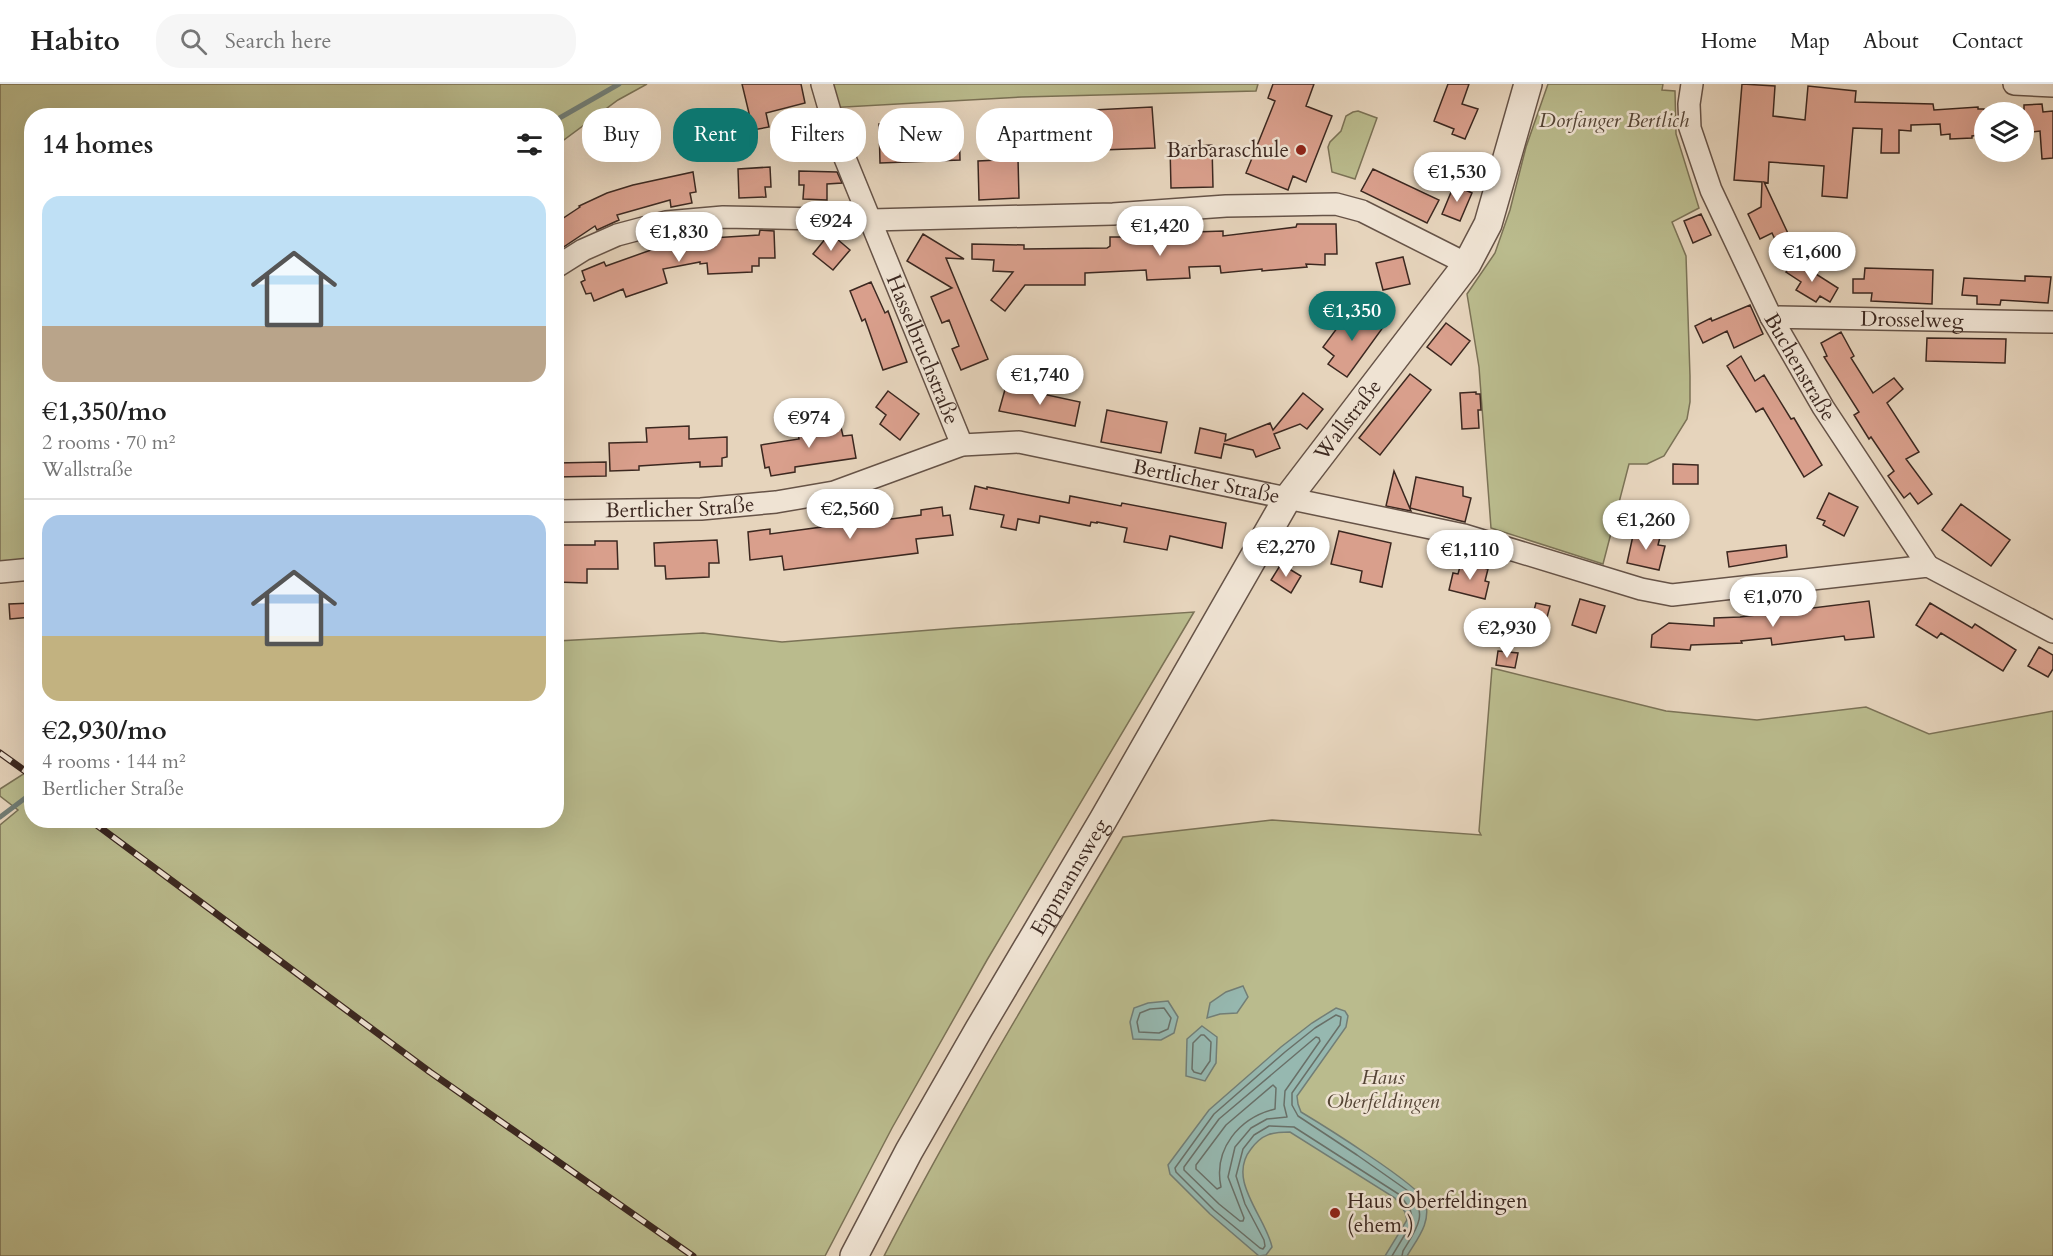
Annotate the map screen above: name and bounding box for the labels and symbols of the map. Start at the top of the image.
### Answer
park label: Dorfanger Bertlich [1539,106,1689,135]
place label: Barbaraschule [1166,136,1289,165]
marker: Barbaraschule [1294,143,1308,157]
pin: €1,530 [1408,152,1506,203]
pin: €924 [795,201,867,252]
pin: €1,420 [1111,206,1209,257]
pin: €1,830 [630,212,728,263]
pin: €1,600 [1763,232,1861,283]
street label: Hasselbruchstraße [879,270,966,429]
pin: €1,350 [1303,291,1401,342]
street label: Drosselweg [1860,304,1964,335]
street label: Buchenstraße [1757,307,1843,427]
pin: €1,740 [991,355,1089,406]
street label: Wallstraße [1307,373,1388,467]
pin: €974 [773,398,845,449]
street label: Bertlicher Straße [1130,452,1282,511]
pin: €2,560 [801,489,899,540]
street label: Bertlicher Straße [605,490,756,525]
pin: €1,260 [1597,500,1695,551]
pin: €2,270 [1237,527,1335,578]
pin: €1,110 [1421,530,1519,581]
pin: €1,070 [1724,577,1822,628]
pin: €2,930 [1458,608,1556,659]
street label: Eppmannsweg [1023,813,1115,941]
park label: Haus Oberfeldingen [1326,1063,1440,1116]
place label: Haus Oberfeldingen (ehem.) [1347,1187,1528,1240]
marker: Haus Oberfeldingen (ehem.) [1328,1206,1342,1220]

